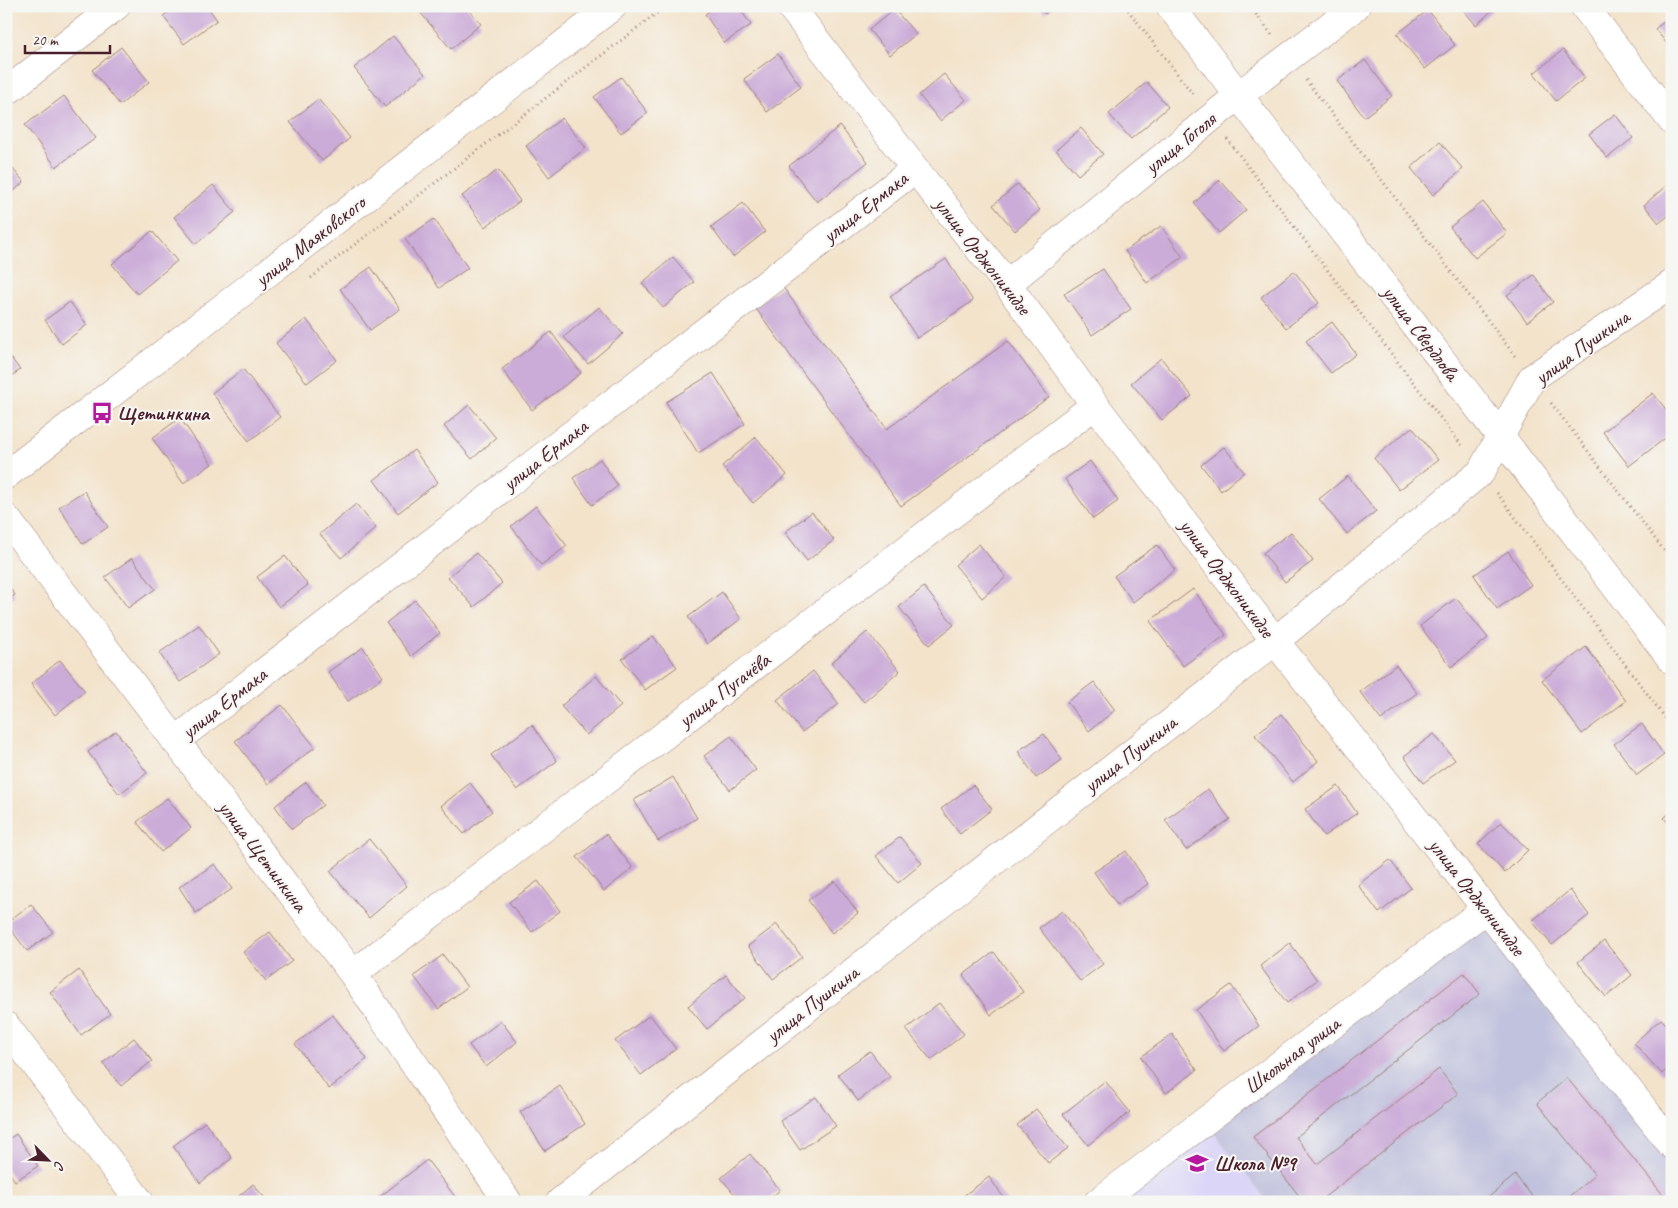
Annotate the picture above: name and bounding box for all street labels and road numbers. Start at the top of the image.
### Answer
street label: улица Гоголя [1138,105,1222,181]
street label: улица Ермака [816,165,914,250]
street label: улица Маяковского [248,188,373,294]
street label: улица Орджоникидзе [928,190,1038,322]
street label: улица Свердлова [1376,279,1467,388]
street label: улица Пушкина [1528,303,1636,391]
street label: улица Ермака [496,413,594,498]
street label: улица Орджоникидзе [1173,512,1281,644]
street label: улица Пугачёва [671,646,777,734]
street label: улица Ермака [175,661,273,746]
street label: улица Пушкина [1077,708,1184,800]
street label: улица Щетинкина [211,794,314,918]
street label: улица Орджоникидзе [1422,831,1532,963]
street label: улица Пушкина [759,958,866,1050]
street label: Школьная улица [1239,1009,1347,1099]

